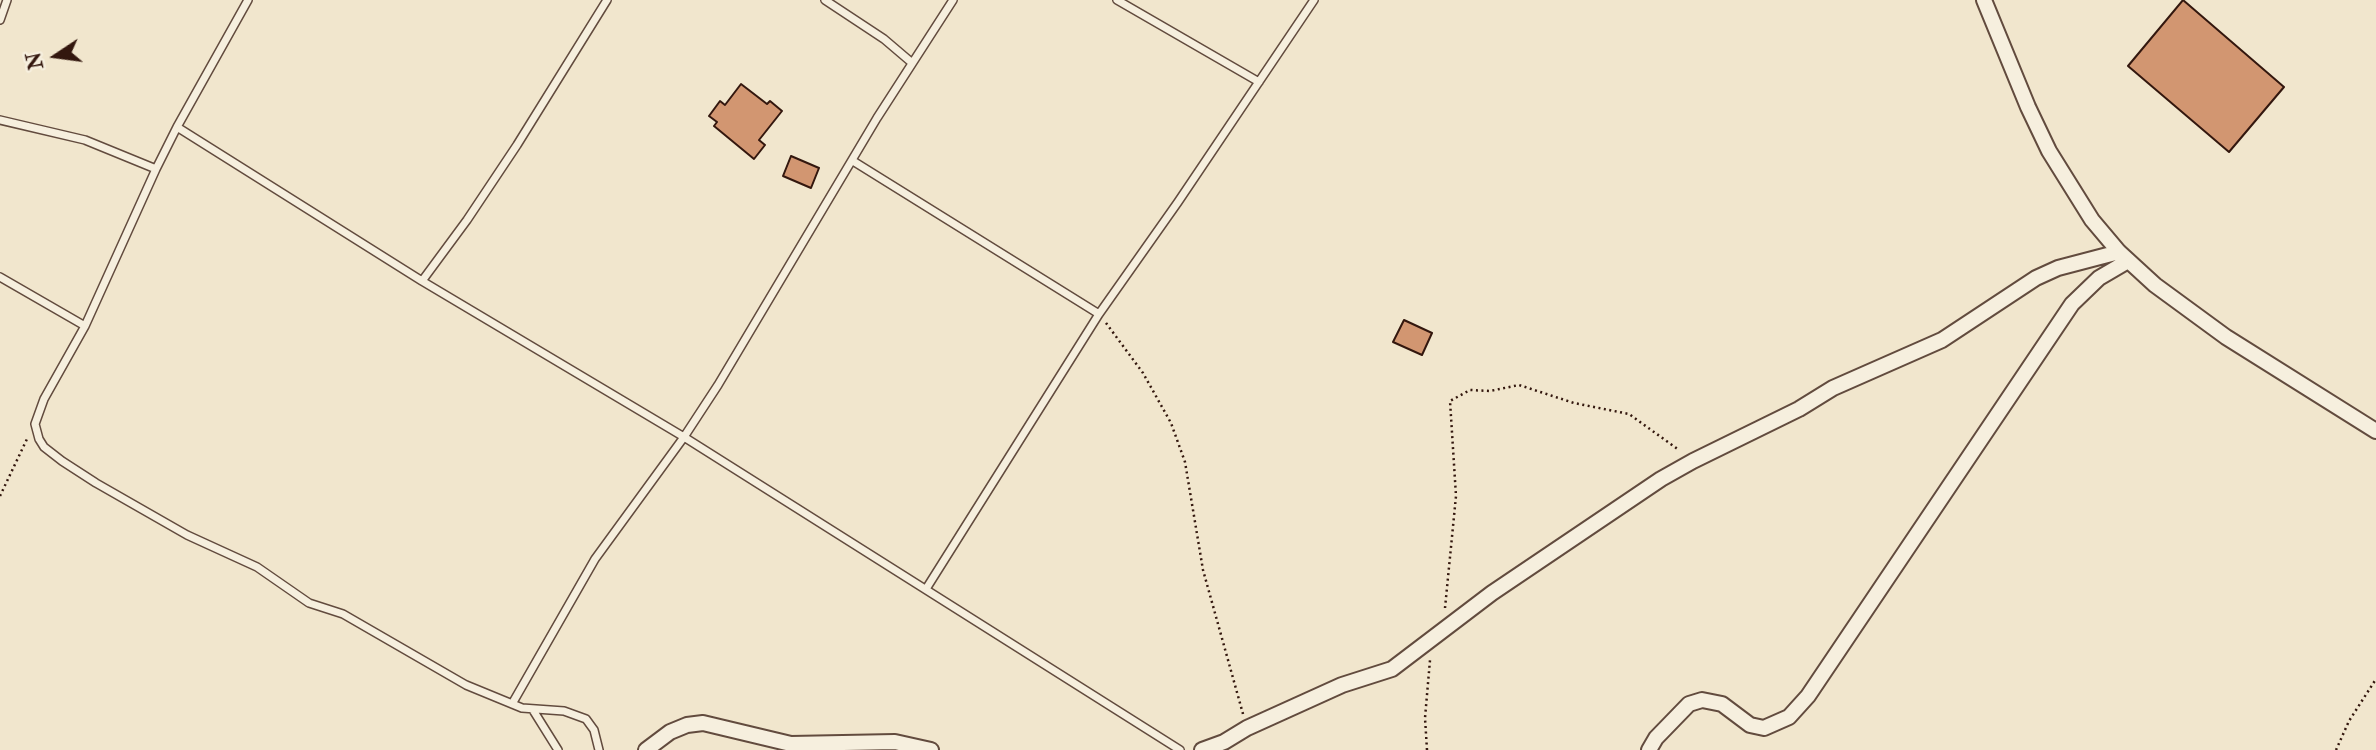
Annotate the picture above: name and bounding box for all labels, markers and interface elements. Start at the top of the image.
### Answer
north arrow [21,21,91,91]
text: N [22,50,49,72]

